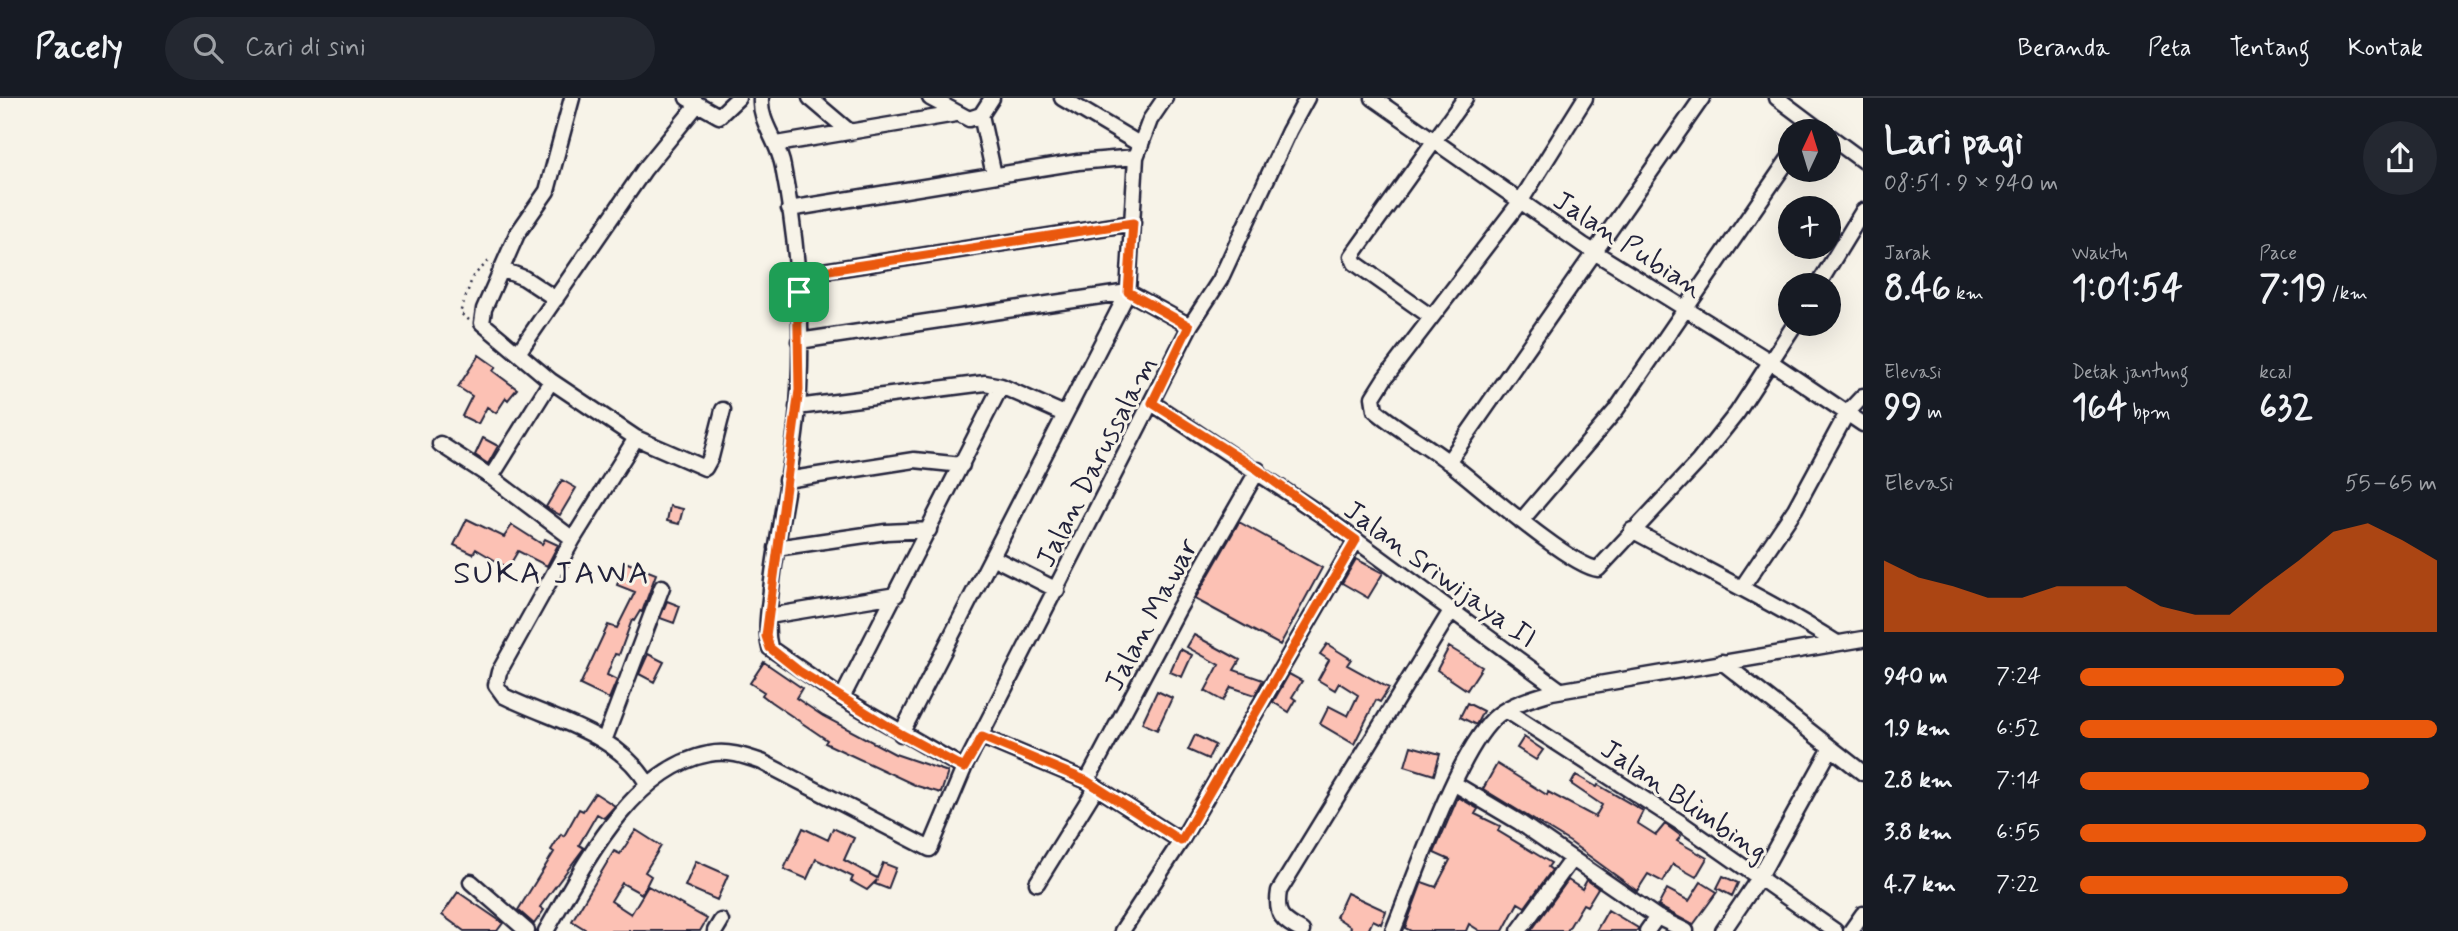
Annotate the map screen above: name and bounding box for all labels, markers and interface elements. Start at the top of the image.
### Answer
search box [165,17,655,80]
text: Pacely [35,26,123,70]
icon: search [189,29,227,67]
text: Cari di sini [245,31,366,65]
text: Beranda [2018,33,2110,64]
text: Peta [2148,33,2191,64]
text: Tentang [2229,33,2310,64]
text: Kontak [2348,33,2423,64]
text: Lari pagi [1884,118,2023,167]
north arrow [1778,119,1841,182]
map controls [1778,119,1841,336]
button: share [2363,121,2437,195]
text: 08:51 · 9 × 940 m [1884,169,2058,199]
street label: Jalan Pubian [1546,183,1710,307]
button: + [1778,196,1841,259]
text: Jarak [1884,241,1931,266]
text: Waktu [2072,241,2128,266]
text: Pace [2259,241,2297,266]
pin [769,262,829,322]
text: 8.46 [1884,266,1951,312]
text: 1:01:54 [2072,266,2183,312]
text: 7:19 [2259,266,2326,312]
icon: arrive [780,273,818,311]
button: − [1778,273,1841,336]
text: km [1951,281,1984,306]
text: /km [2326,281,2368,306]
street label: Jalan Darussalam [1028,350,1166,574]
text: Elevasi [1884,360,1941,385]
text: Detak jantung [2072,360,2189,385]
text: kcal [2259,360,2291,385]
text: 99 [1884,385,1922,431]
text: 164 [2072,385,2127,431]
text: 632 [2259,385,2313,431]
text: m [1922,400,1942,425]
text: bpm [2127,400,2171,425]
text: Elevasi [1884,469,1953,499]
text: 55–65 m [2345,469,2437,499]
street label: Jalan Sriwijaya II [1336,493,1543,658]
street label: Jalan Mawar [1097,532,1208,698]
district label: SUKA JAWA [453,553,651,595]
text: 940 m [1884,662,1948,692]
text: 7:24 [1996,662,2041,692]
text: 1.9 km [1884,714,1950,744]
text: 6:52 [1996,714,2040,744]
street label: Jalan Blimbing [1593,732,1774,871]
text: 2.8 km [1884,766,1953,796]
text: 7:14 [1996,766,2040,796]
text: 3.8 km [1884,818,1952,848]
text: 6:55 [1996,818,2040,848]
text: 4.7 km [1884,870,1956,900]
text: 7:22 [1996,870,2040,900]

